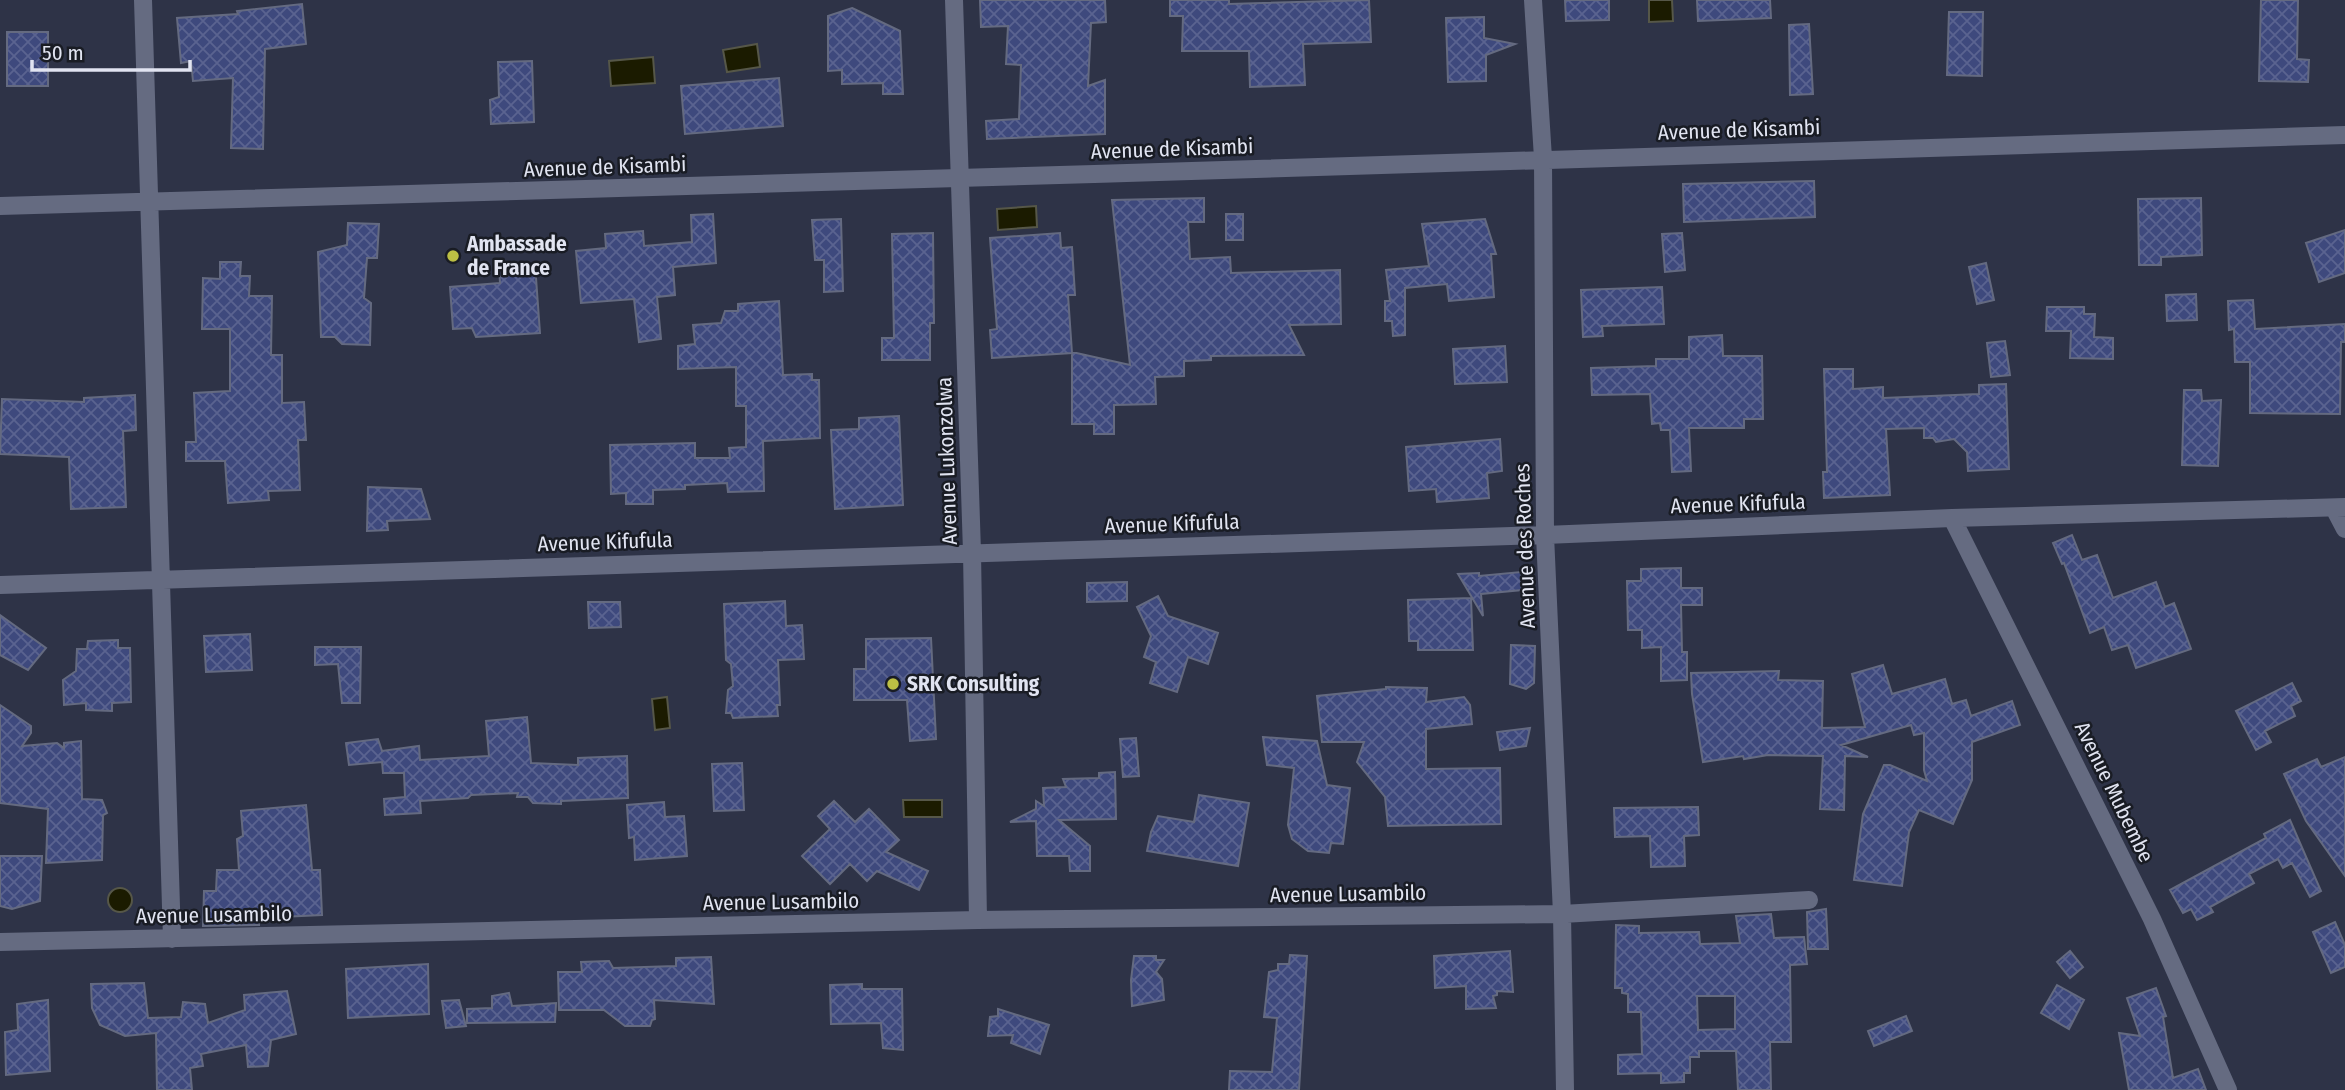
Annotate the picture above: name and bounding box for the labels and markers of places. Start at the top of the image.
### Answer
place label: Ambassade de France [466,231,567,281]
marker: Ambassade de France [445,248,461,264]
place label: SRK Consulting [907,671,1040,697]
marker: SRK Consulting [885,676,901,692]

